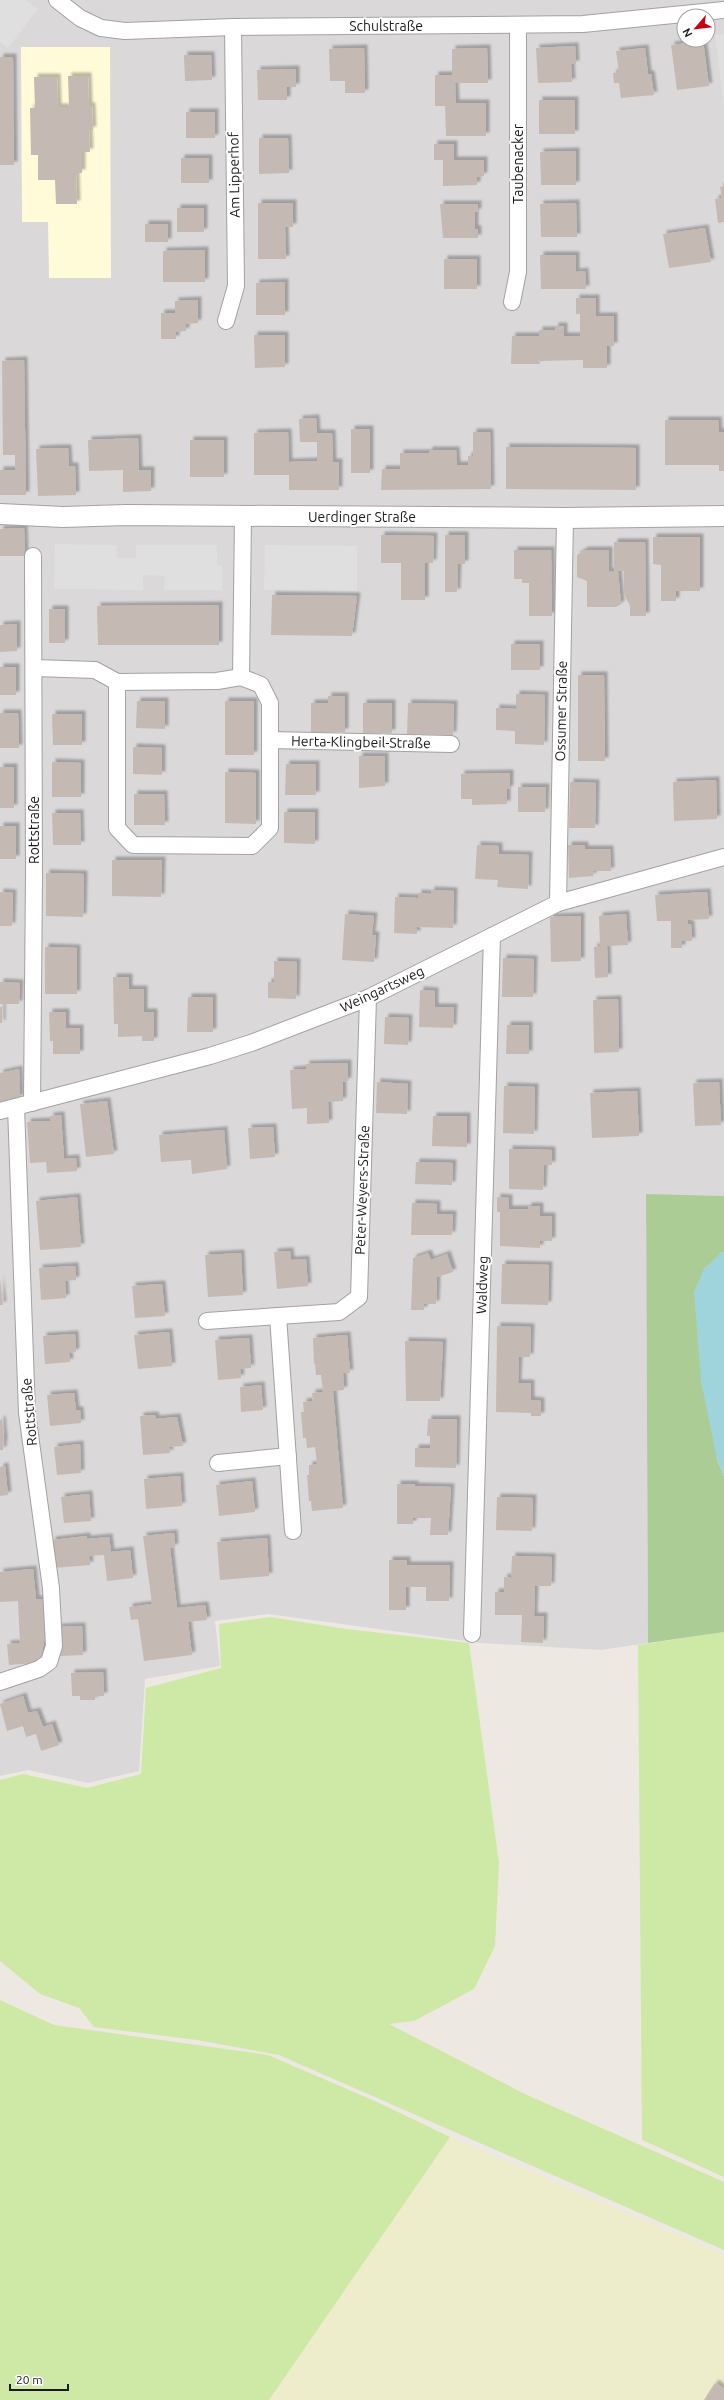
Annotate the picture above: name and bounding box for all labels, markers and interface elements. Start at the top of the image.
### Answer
north arrow [676,8,716,48]
street label: Schulstraße [349,18,423,34]
text: N [680,26,694,39]
street label: Taubenacker [510,123,526,204]
street label: Am Lipperhof [225,131,243,218]
street label: Uerdinger Straße [308,509,416,525]
street label: Ossumer Straße [552,660,570,762]
street label: Herta-Klingbeil-Straße [291,733,431,751]
street label: Rottstraße [26,796,42,864]
street label: Weingartsweg [338,963,426,1015]
street label: Peter-Weyers-Straße [352,1125,372,1255]
street label: Waldweg [473,1256,491,1314]
street label: Rottstraße [18,1377,40,1447]
scale bar [10,2366,68,2392]
text: 20 m [16,2373,43,2386]

